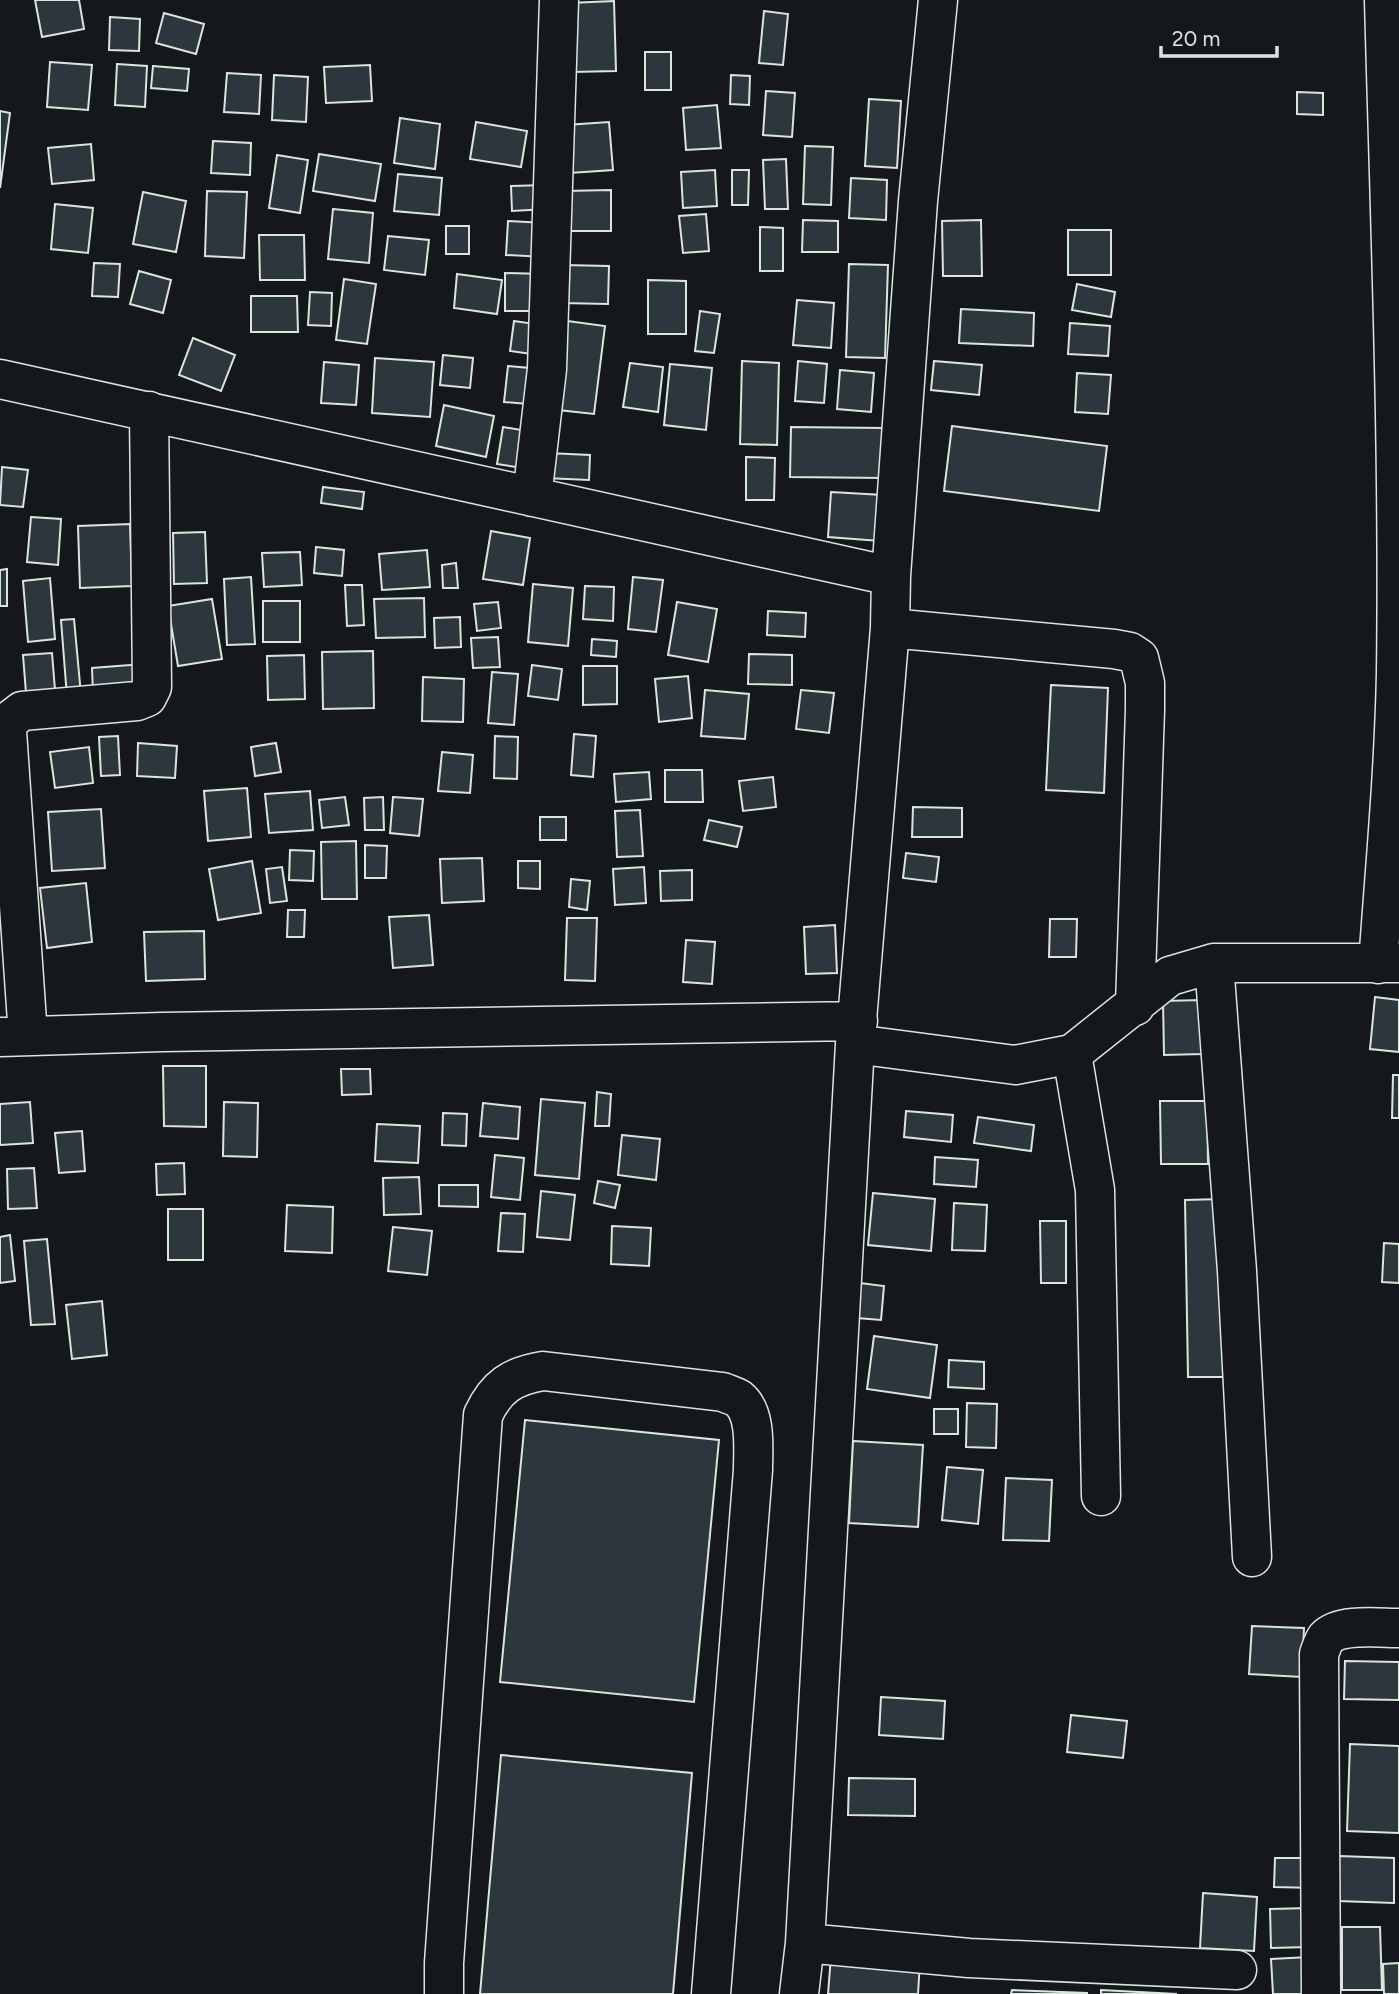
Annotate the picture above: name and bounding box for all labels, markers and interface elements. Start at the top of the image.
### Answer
scale bar [1161,14,1276,58]
text: 20 m [1172,26,1220,51]

